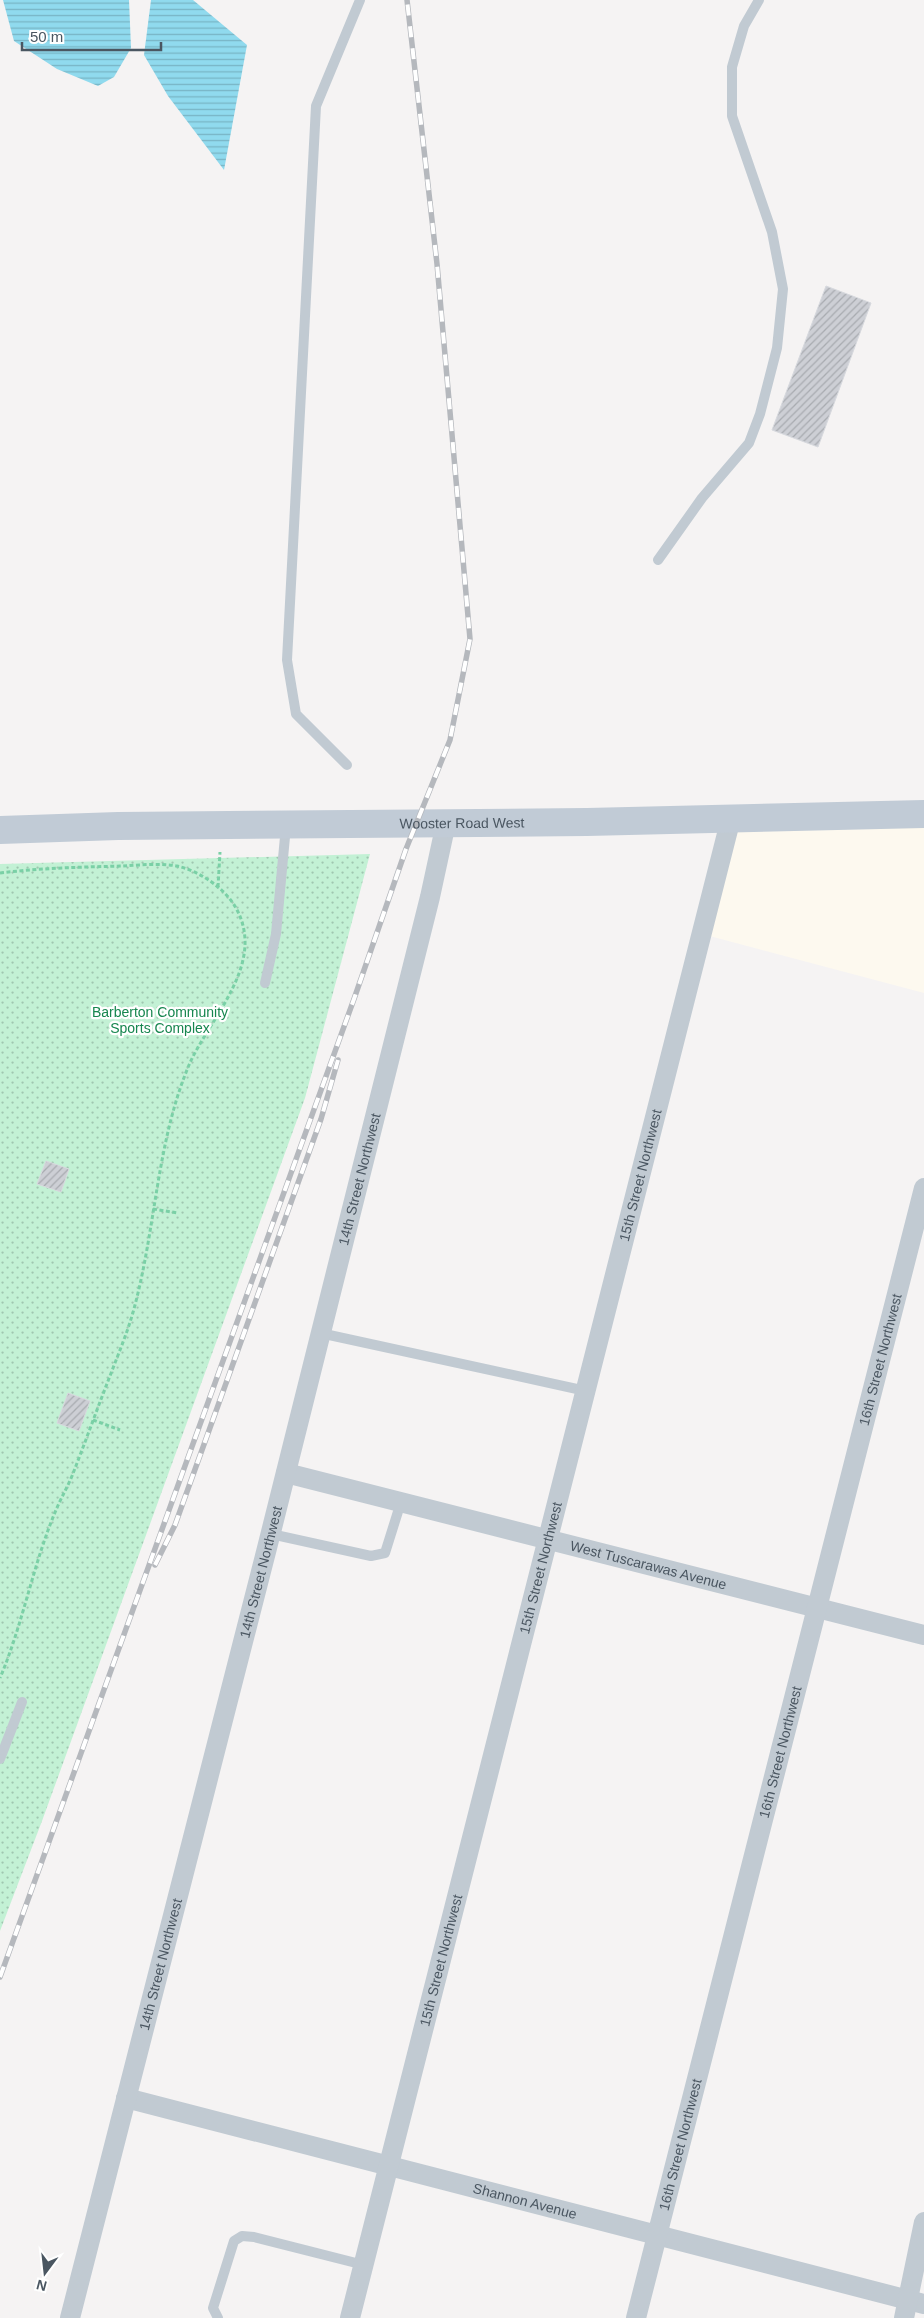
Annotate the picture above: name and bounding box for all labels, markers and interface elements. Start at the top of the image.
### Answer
scale bar [22,20,161,52]
text: 50 m [30,28,63,45]
street label: Wooster Road West [399,815,525,832]
park label: Barberton Community Sports Complex [92,1004,228,1036]
street label: 15th Street Northwest [616,1108,665,1243]
street label: 14th Street Northwest [335,1111,384,1247]
street label: 16th Street Northwest [856,1292,905,1427]
street label: 15th Street Northwest [516,1500,565,1635]
street label: 14th Street Northwest [236,1504,285,1640]
street label: West Tuscarawas Avenue [569,1538,729,1593]
street label: 16th Street Northwest [756,1684,805,1820]
street label: 15th Street Northwest [416,1893,465,2028]
street label: 14th Street Northwest [136,1897,185,2032]
street label: 16th Street Northwest [656,2077,705,2212]
street label: Shannon Avenue [471,2180,579,2222]
north arrow [20,2248,70,2298]
text: N [35,2277,49,2295]

